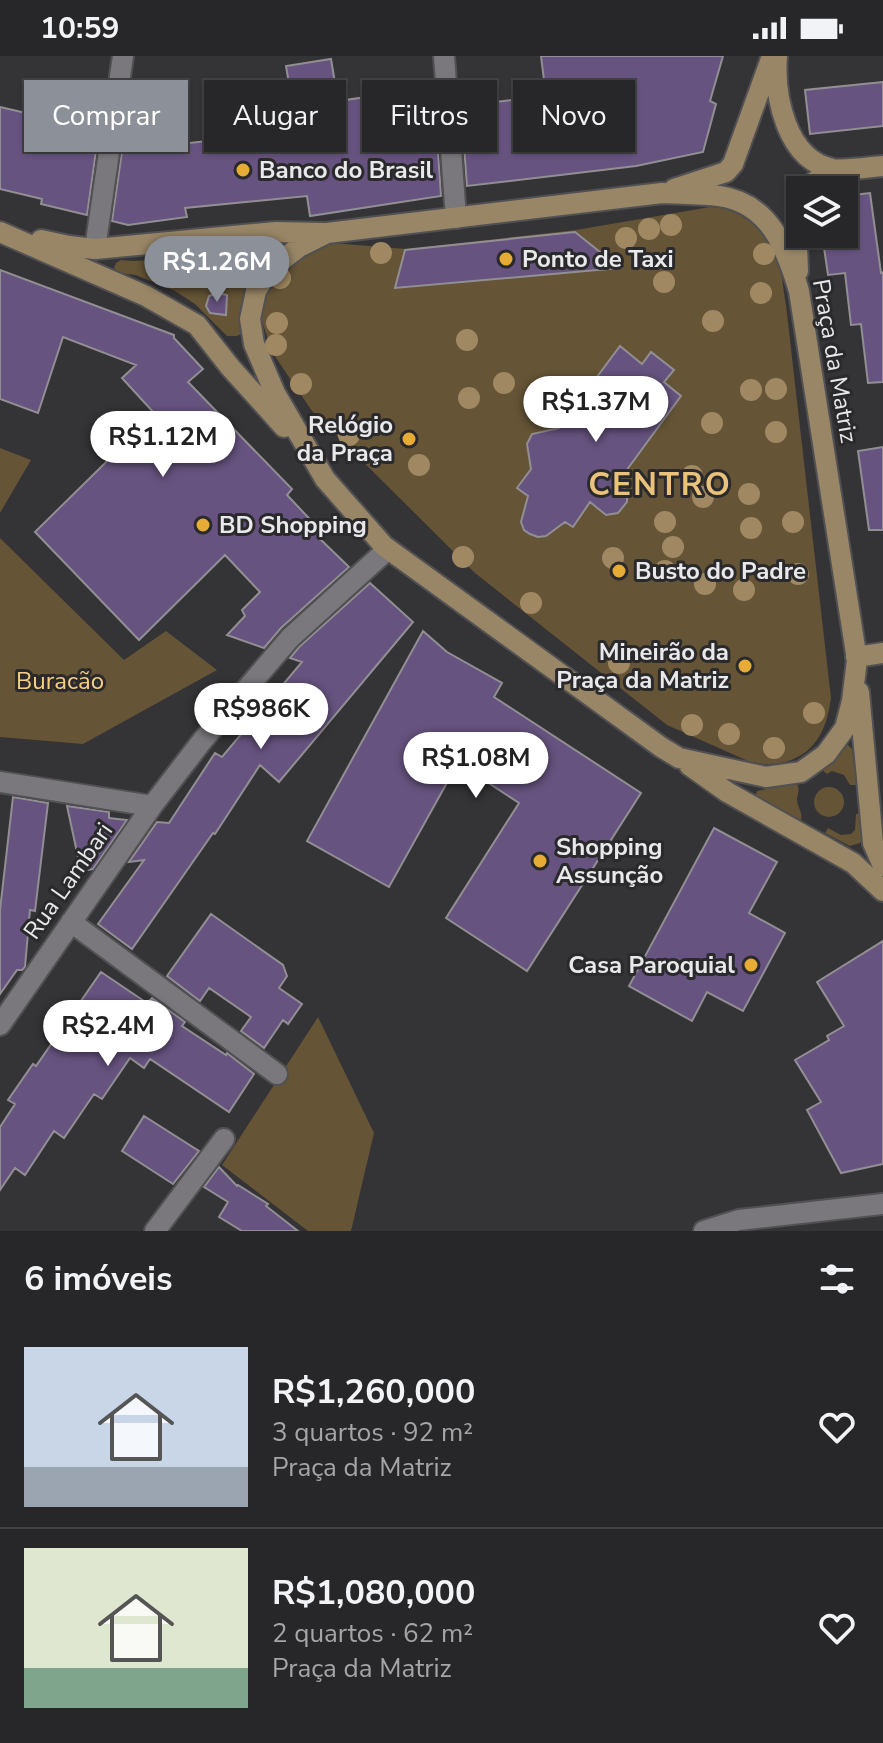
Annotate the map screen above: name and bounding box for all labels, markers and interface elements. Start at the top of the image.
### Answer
text: 10:59 [40,8,119,49]
chip: Comprar [24,80,188,152]
chip: Alugar [204,80,346,152]
chip: Filtros [362,80,497,152]
chip: Novo [513,80,635,152]
place label: Banco do Brasil [259,154,434,186]
marker: Banco do Brasil [234,161,252,179]
map controls [786,176,858,248]
button: layers [786,176,858,248]
pin: R$1.26M [143,236,291,304]
place label: Ponto de Taxi [522,243,674,275]
text: R$1.26M [162,244,272,279]
marker: Ponto de Taxi [497,250,515,268]
street label: Praça da Matriz [805,277,865,445]
pin: R$1.37M [522,376,670,444]
text: R$1.37M [541,384,651,419]
place label: Relógio da Praça [297,409,393,469]
pin: R$1.12M [89,411,237,479]
text: R$1.12M [108,419,218,454]
marker: Relógio da Praça [400,430,418,448]
district label: CENTRO [588,463,732,506]
place label: BD Shopping [219,509,367,541]
marker: BD Shopping [194,516,212,534]
place label: Busto do Padre [635,555,806,587]
marker: Busto do Padre [610,562,628,580]
place label: Mineirão da Praça da Matriz [556,636,729,696]
marker: Mineirão da Praça da Matriz [736,657,754,675]
park label: Buracão [16,665,104,697]
pin: R$986K [196,683,326,751]
text: R$986K [212,691,310,726]
pin: R$1.08M [402,732,550,800]
text: R$1.08M [421,740,531,775]
street label: Rua Lambari [16,816,120,946]
place label: Shopping Assunção [556,831,663,891]
marker: Shopping Assunção [531,852,549,870]
place label: Casa Paroquial [568,949,735,981]
marker: Casa Paroquial [742,956,760,974]
pin: R$2.4M [43,1000,173,1068]
text: R$2.4M [61,1008,155,1043]
text: 6 imóveis [24,1256,173,1302]
icon: filters [815,1257,859,1301]
text: R$1,260,000 [272,1369,475,1415]
icon: home [88,1379,184,1475]
icon: heart [815,1405,859,1449]
text: 3 quartos · 92 m² [272,1415,473,1450]
text: Praça da Matriz [272,1450,452,1485]
text: R$1,080,000 [272,1570,475,1616]
icon: home [88,1580,184,1676]
icon: heart [815,1606,859,1650]
text: 2 quartos · 62 m² [272,1616,473,1651]
text: Praça da Matriz [272,1651,452,1686]

